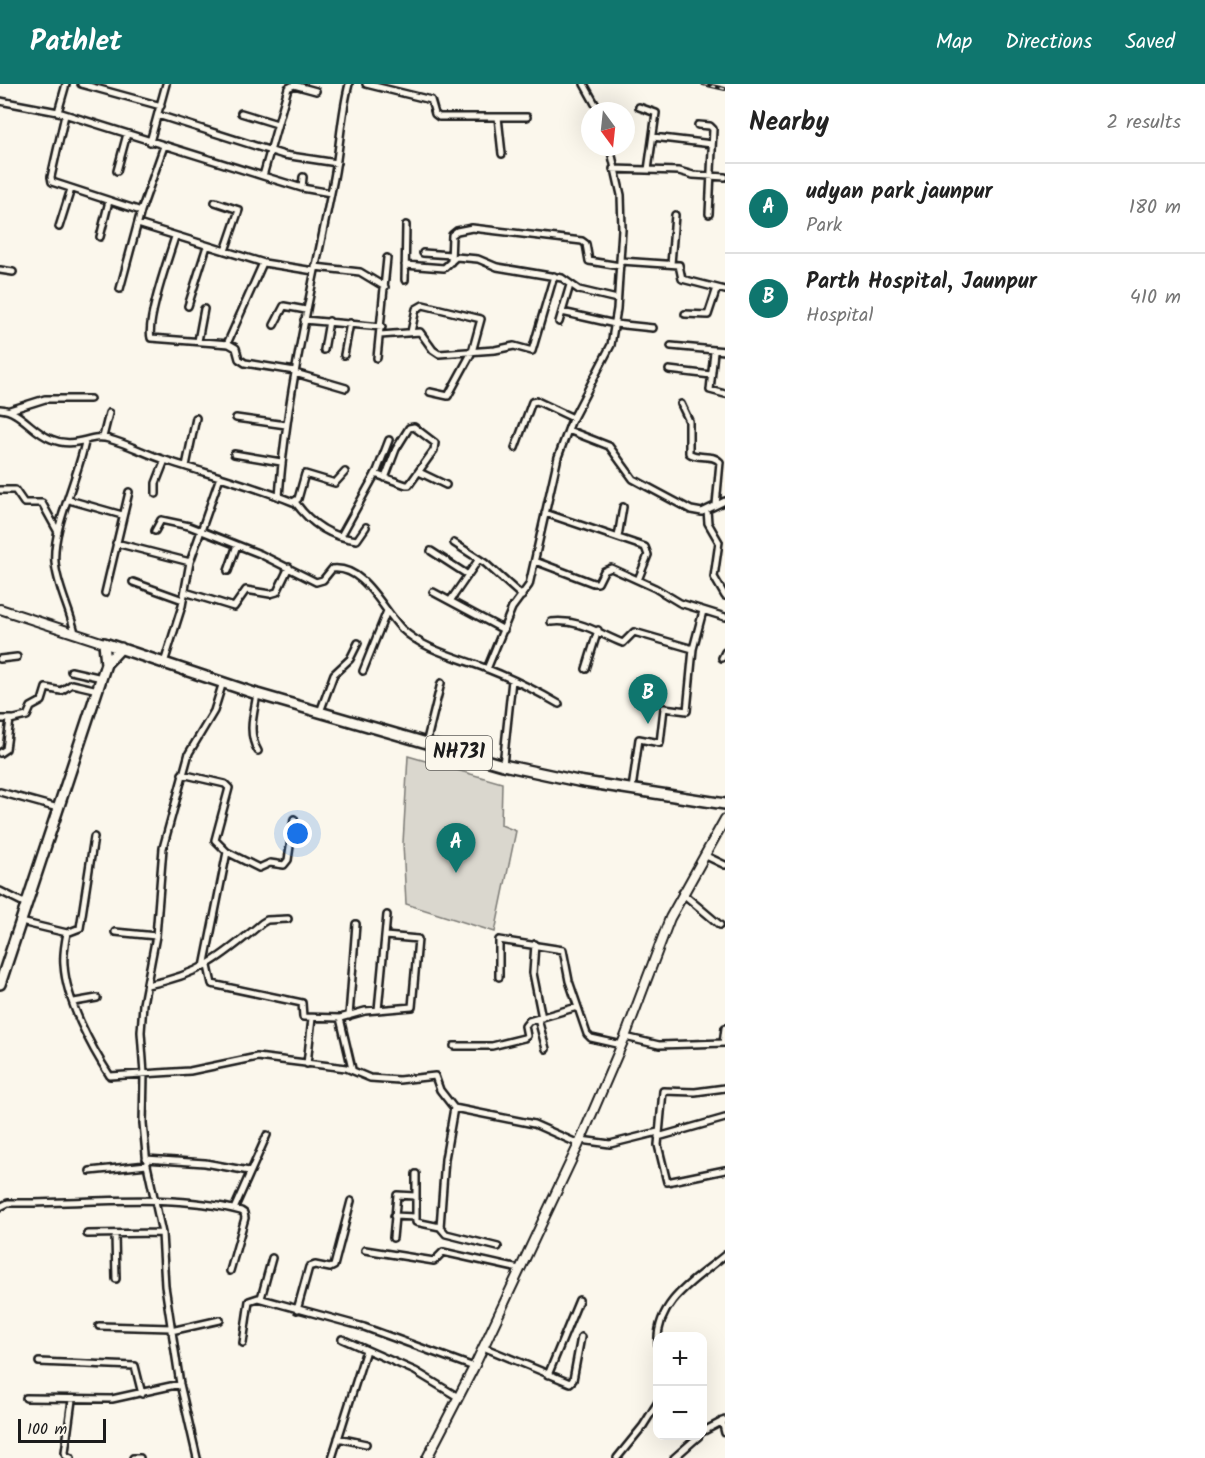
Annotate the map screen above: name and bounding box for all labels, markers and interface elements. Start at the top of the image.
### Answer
text: Pathlet [30,20,122,65]
text: Map [936,26,972,59]
text: Directions [1005,26,1092,59]
text: Saved [1125,26,1175,59]
north arrow [581,102,635,156]
text: Nearby [749,102,829,144]
text: 2 results [1106,107,1181,139]
text: udyan park jaunpur [806,175,993,210]
text: A [762,192,775,224]
text: 180 m [1129,192,1181,224]
text: Park [806,210,842,242]
text: Parth Hospital, Jaunpur [806,265,1037,300]
text: B [762,282,775,314]
text: 410 m [1130,282,1181,314]
text: Hospital [806,300,873,332]
pin: B [628,674,668,724]
road number: NH731 [426,736,492,770]
your location [283,819,312,848]
pin: A [436,824,476,873]
map controls [653,1332,707,1440]
button: + [653,1332,707,1386]
button: − [653,1386,707,1440]
scale bar [18,1416,106,1444]
text: 100 m [27,1417,67,1442]

